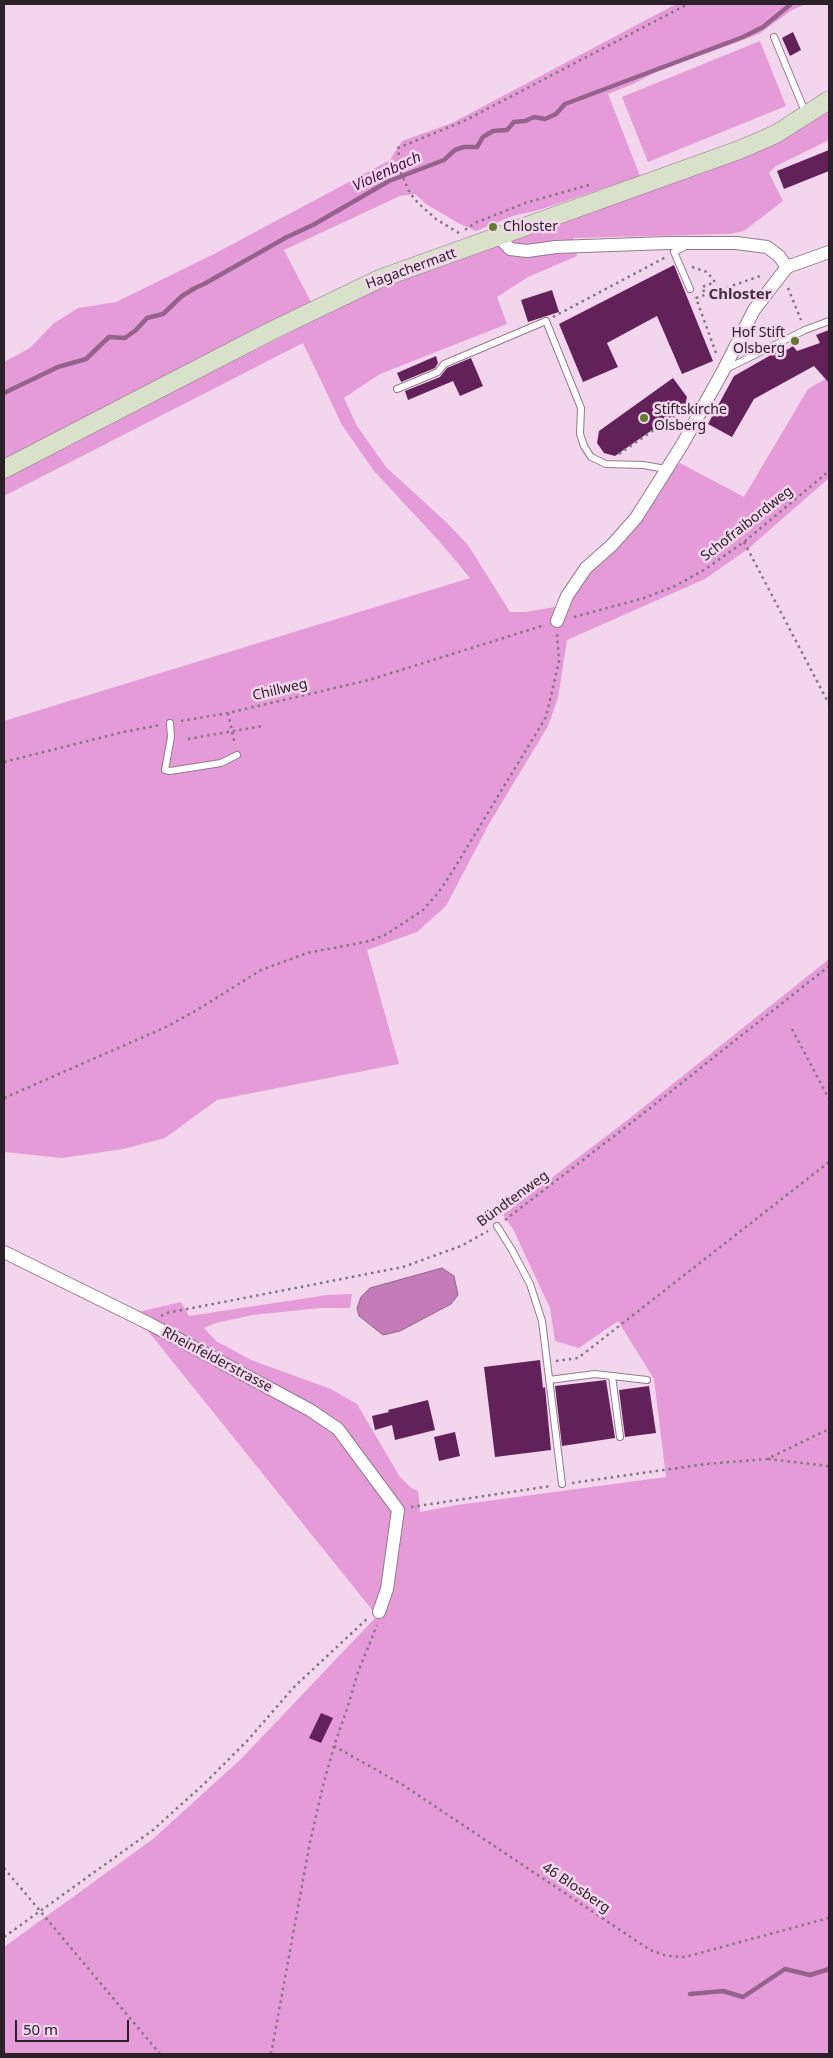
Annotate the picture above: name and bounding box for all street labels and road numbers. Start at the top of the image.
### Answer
street label: Hagachermatt [364,245,458,293]
street label: Schofraibordweg [698,483,796,565]
street label: Chillweg [251,676,309,704]
street label: Bündtenweg [474,1167,552,1231]
street label: Rheinfelderstrasse [159,1324,275,1396]
street label: 46 Blosberg [539,1859,613,1917]

